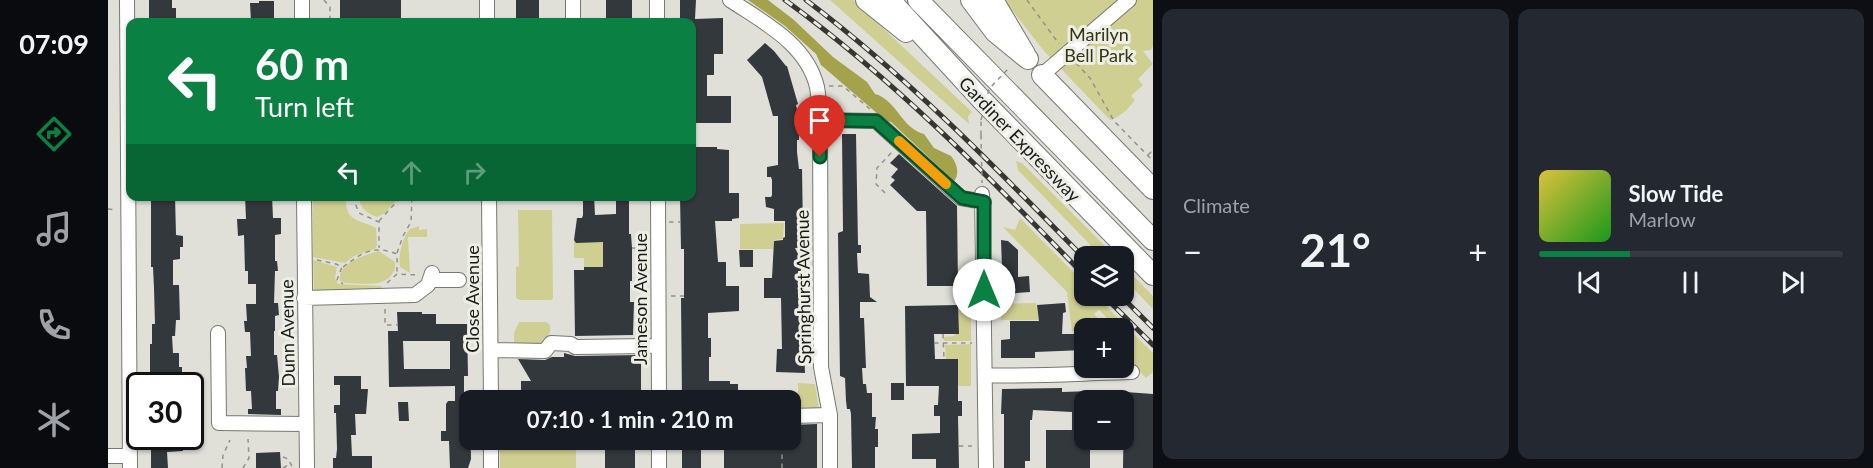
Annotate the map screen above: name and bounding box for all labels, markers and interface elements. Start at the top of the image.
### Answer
park label: Marilyn Bell Park [1064,23,1134,66]
text: 07:09 [19,27,89,60]
text: 60 m [255,39,349,89]
icon: left [156,42,234,120]
street label: Gardiner Expressway [955,72,1086,207]
text: Turn left [255,90,354,123]
pin [794,95,845,157]
icon: arrive [803,104,836,137]
icon: directions [33,113,75,155]
icon: left [332,156,365,189]
icon: ahead [395,156,428,189]
icon: right [458,156,491,189]
text: Slow Tide [1629,180,1723,207]
text: Climate [1183,193,1250,217]
text: Marlow [1629,207,1696,231]
icon: music [33,208,75,250]
street label: Springhurst Avenue [791,210,815,364]
text: 21° [1300,223,1371,277]
text: − [1183,231,1202,271]
text: + [1468,231,1488,271]
street label: Jameson Avenue [629,233,651,365]
street label: Close Avenue [461,245,483,353]
map controls [1074,246,1134,450]
button: layers [1074,246,1134,306]
position arrow [952,258,1016,322]
icon: previous [1573,266,1606,299]
icon: pause [1674,266,1707,299]
icon: next [1776,266,1809,299]
street label: Dunn Avenue [275,279,299,387]
icon: phone [33,304,75,346]
button: + [1074,318,1134,378]
speed limit sign: 30 [126,372,204,450]
button: − [1074,390,1134,450]
icon: climate [33,399,75,441]
text: 07:10 · 1 min · 210 m [527,406,733,433]

